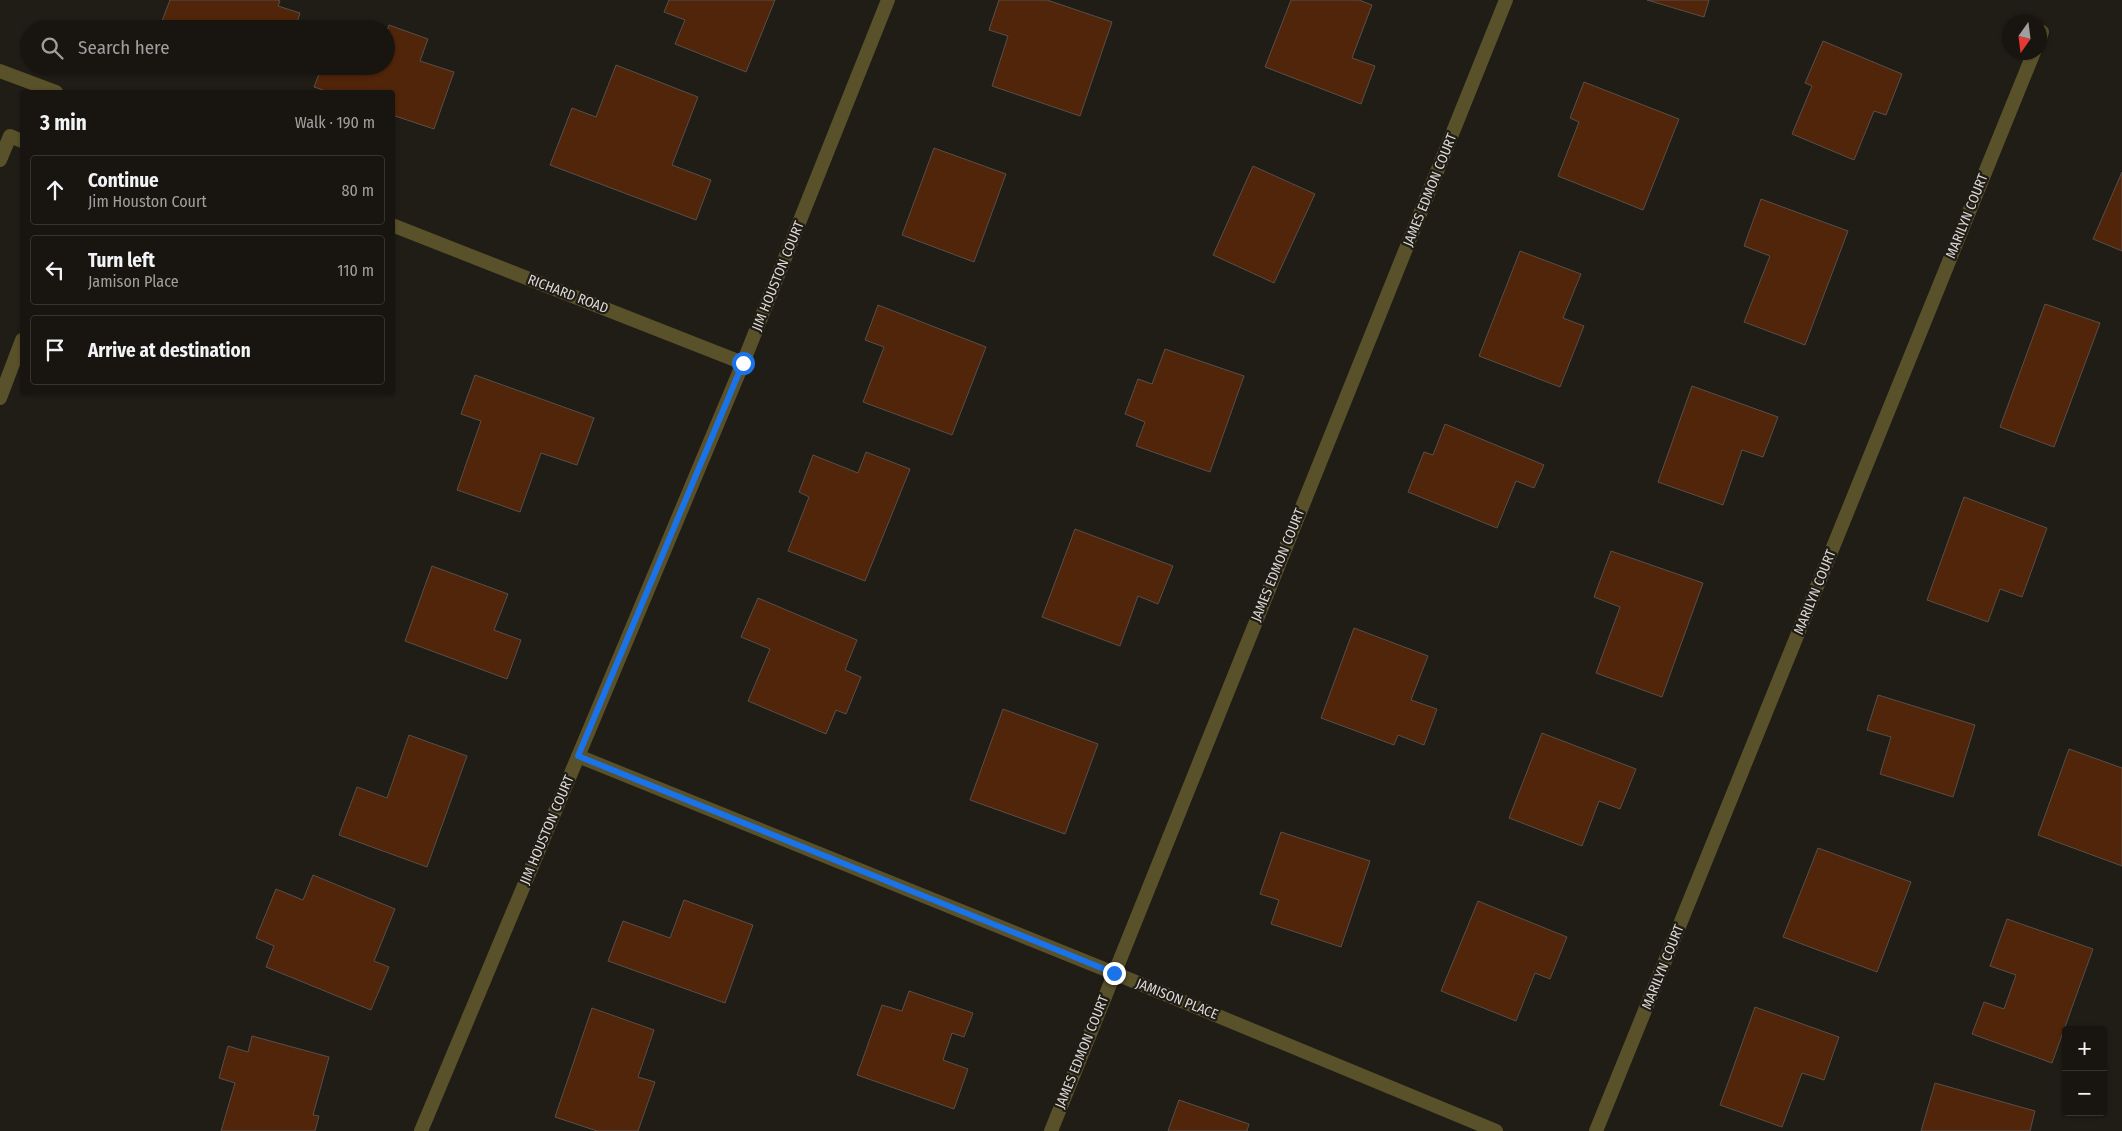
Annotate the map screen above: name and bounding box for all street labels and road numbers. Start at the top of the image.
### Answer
street label: JAMES EDMON COURT [1400,130,1461,249]
street label: MARILYN COURT [1942,171,1992,261]
street label: JIM HOUSTON COURT [748,218,808,333]
street label: RICHARD ROAD [525,271,611,317]
street label: JAMES EDMON COURT [1248,505,1309,624]
street label: MARILYN COURT [1790,547,1840,637]
street label: JIM HOUSTON COURT [516,772,578,887]
street label: MARILYN COURT [1638,922,1688,1012]
street label: JAMISON PLACE [1134,975,1221,1023]
street label: JAMES EDMON COURT [1052,992,1113,1111]

